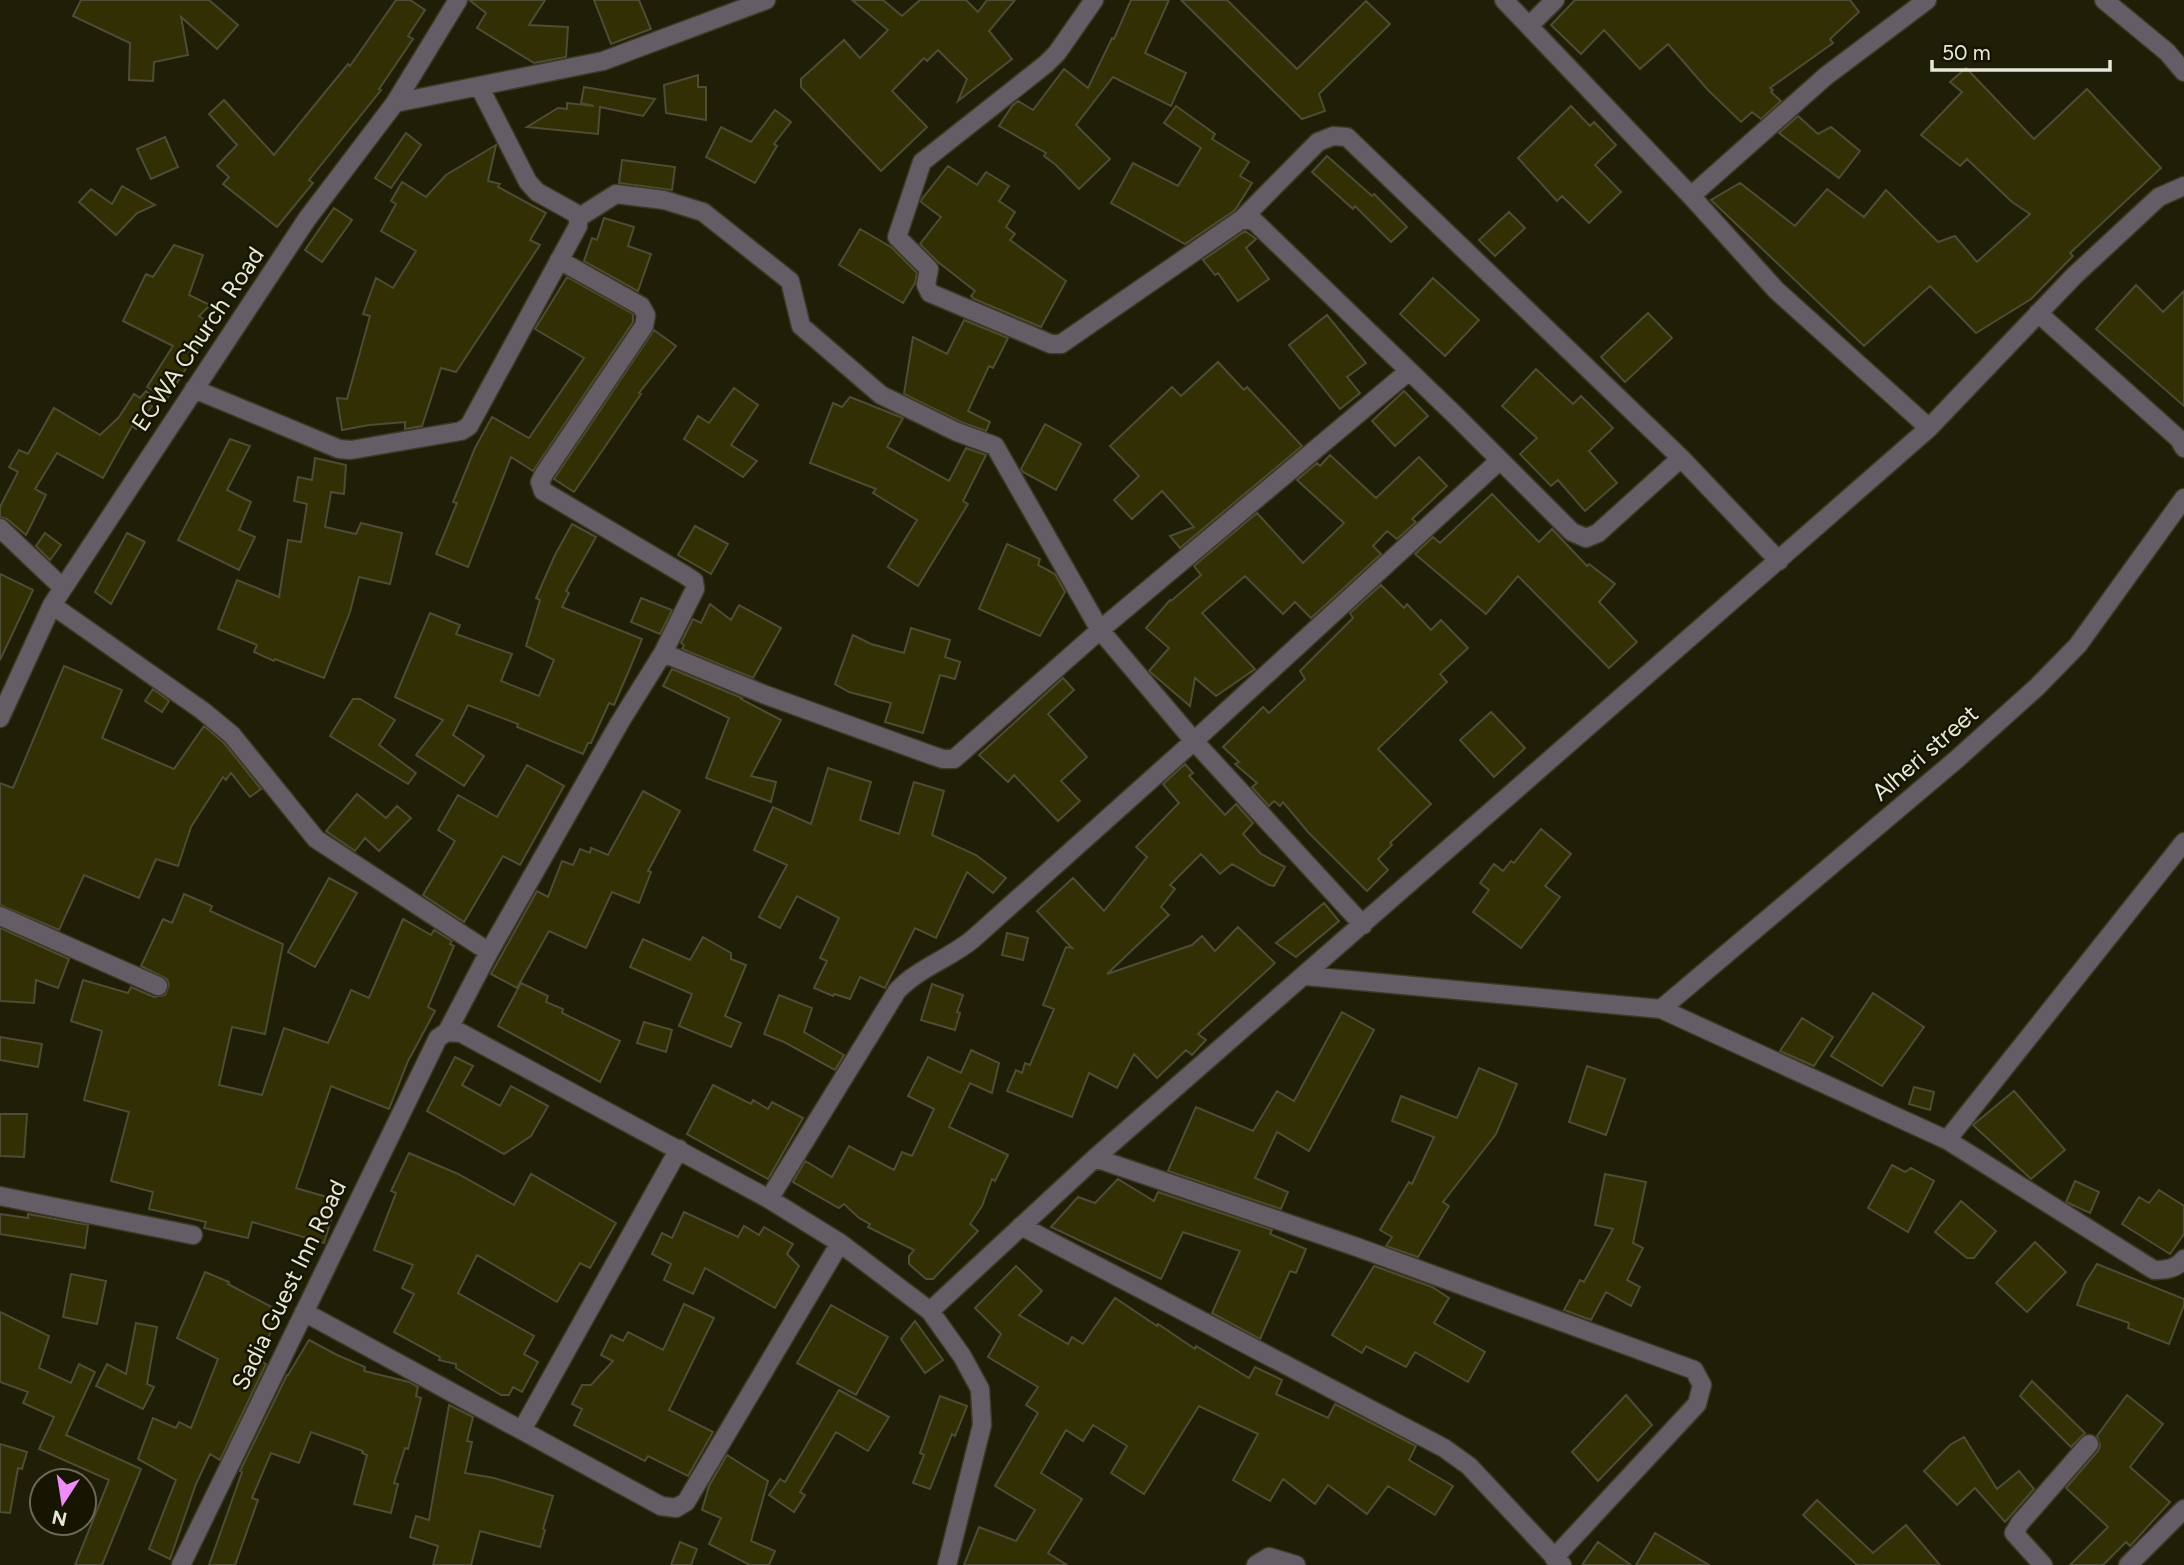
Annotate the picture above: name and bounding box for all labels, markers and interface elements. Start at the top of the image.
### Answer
scale bar [1932,28,2110,72]
text: 50 m [1942,40,1991,65]
street label: ECWA Church Road [125,241,270,436]
street label: Alheri street [1866,699,1984,807]
street label: Sadia Guest Inn Road [225,1175,352,1395]
north arrow [28,1467,98,1537]
text: N [50,1505,69,1531]

